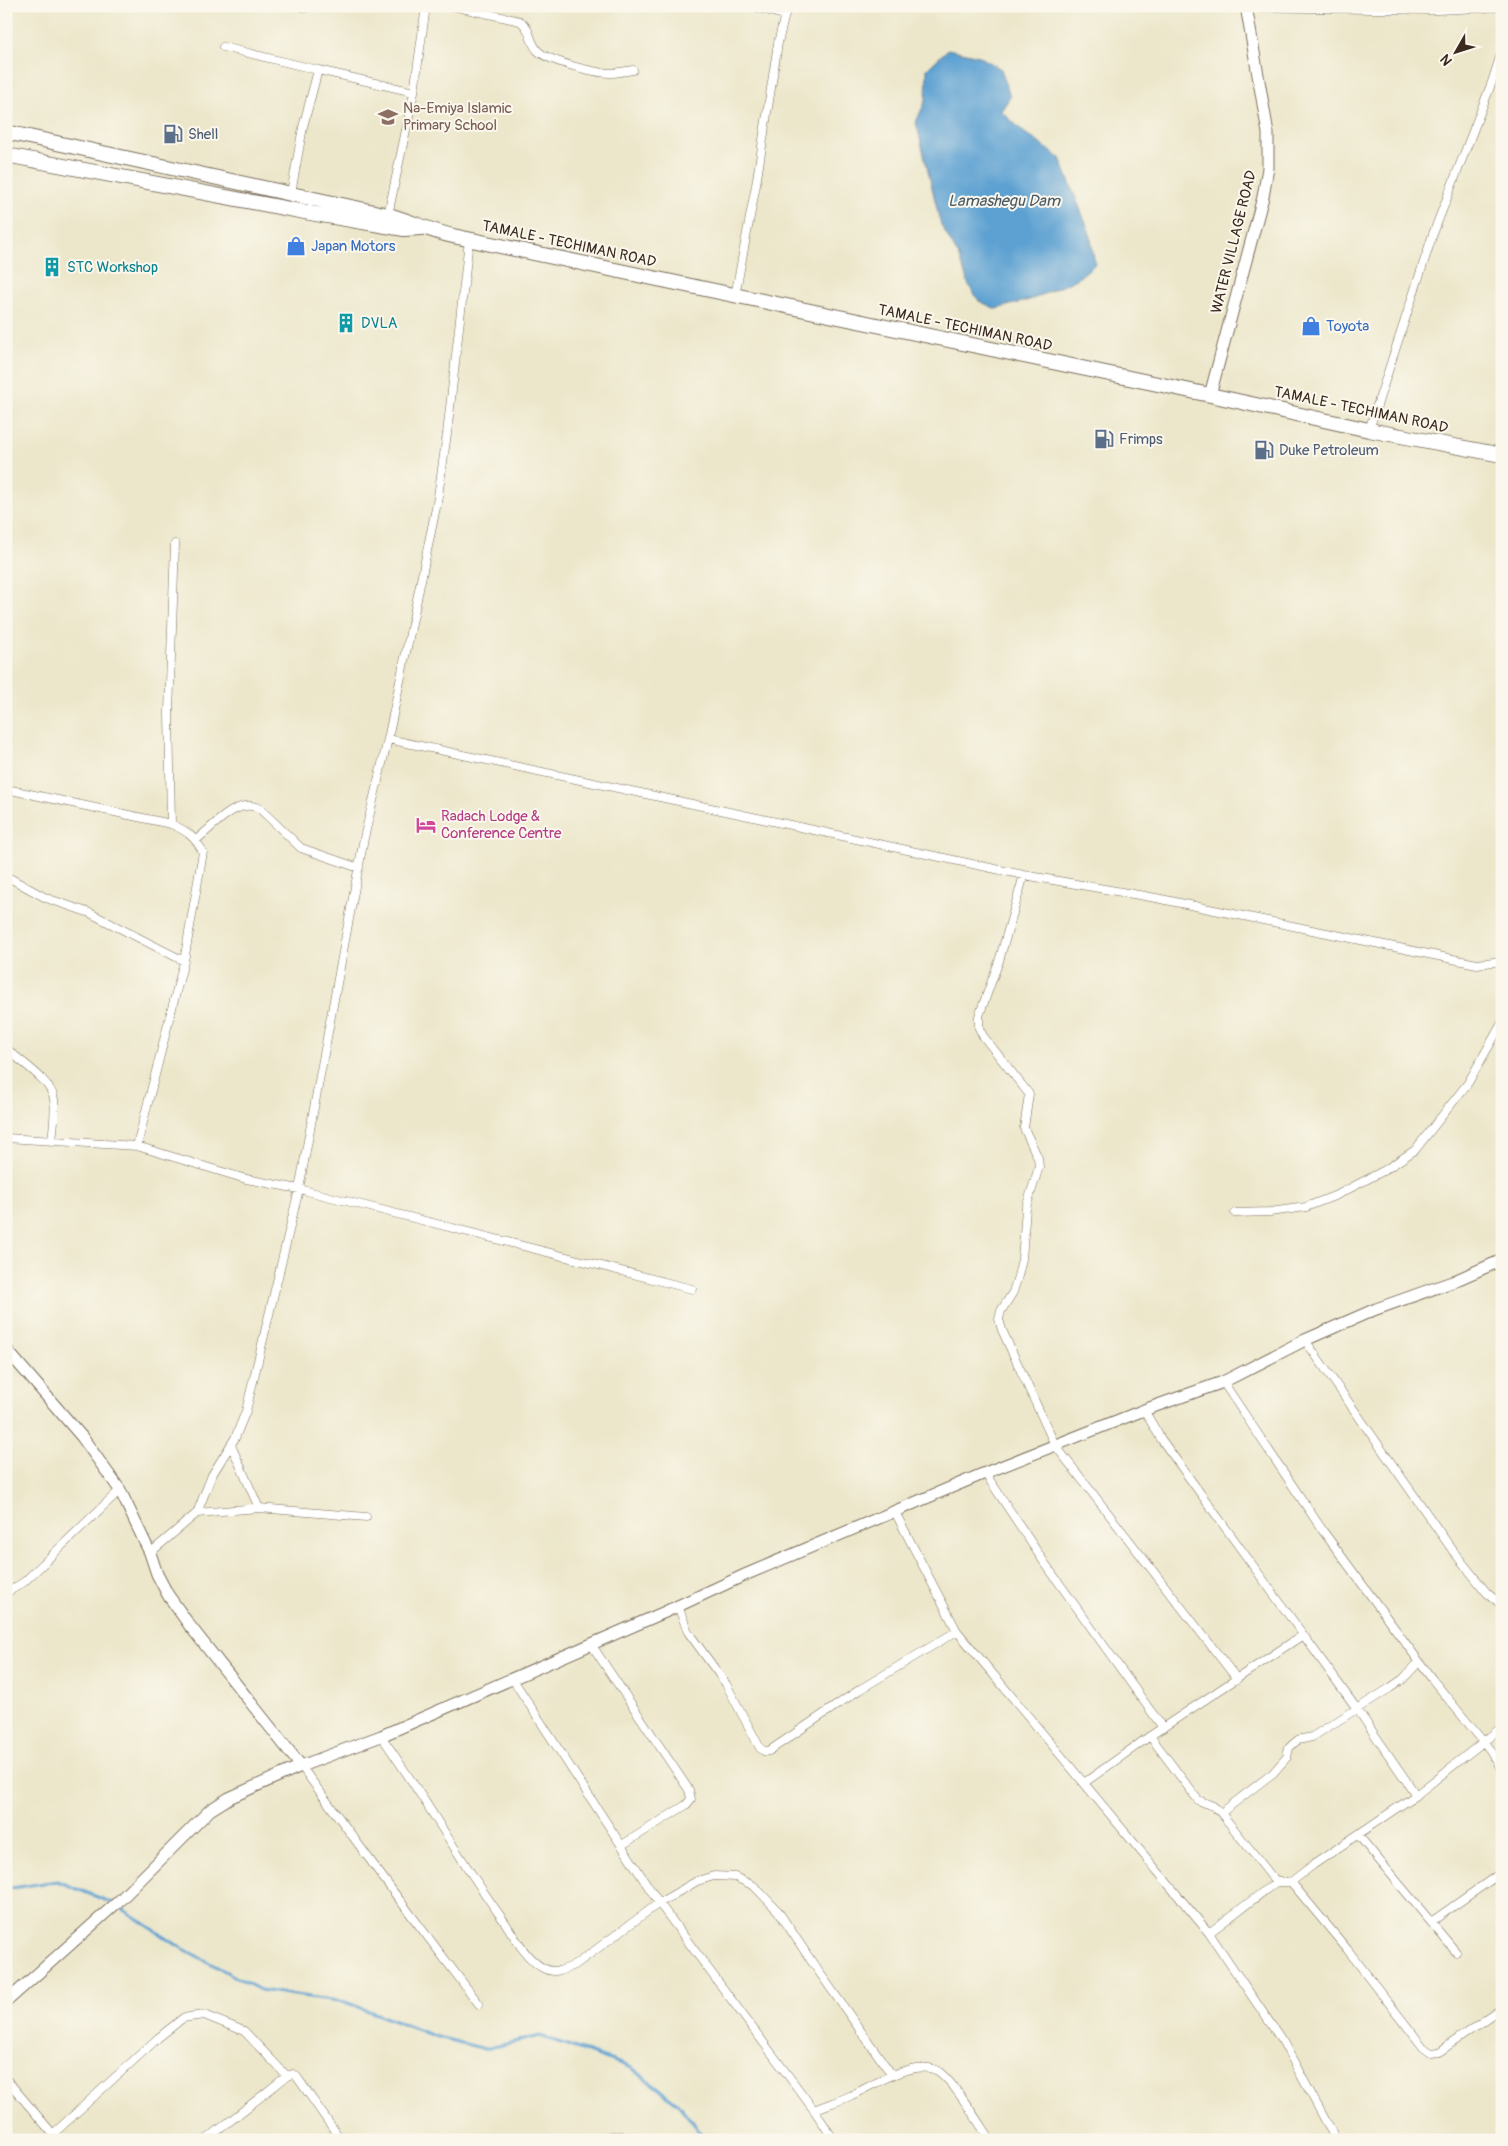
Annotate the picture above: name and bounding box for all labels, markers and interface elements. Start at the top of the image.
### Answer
north arrow [1430,28,1480,78]
text: N [1437,51,1456,69]
place label: Na-Emiya Islamic Primary School [403,99,512,135]
school or university icon: Na-Emiya Islamic Primary School [377,106,399,128]
fuel station icon: Shell [162,123,184,145]
place label: Shell [188,125,218,144]
street label: WATER VILLAGE ROAD [1207,169,1261,315]
water label: Lamashegu Dam [948,191,1061,211]
street label: TAMALE - TECHIMAN ROAD [480,216,658,272]
shop icon: Japan Motors [285,235,307,257]
place label: Japan Motors [311,237,396,256]
building icon: STC Workshop [41,256,63,278]
place label: STC Workshop [67,258,158,277]
street label: TAMALE - TECHIMAN ROAD [876,300,1054,356]
building icon: DVLA [335,312,357,334]
place label: DVLA [361,314,398,333]
shop icon: Toyota [1300,315,1322,337]
place label: Toyota [1326,317,1369,336]
street label: TAMALE - TECHIMAN ROAD [1272,382,1450,438]
fuel station icon: Frimps [1093,428,1115,450]
place label: Frimps [1119,430,1163,449]
fuel station icon: Duke Petroleum [1253,439,1275,461]
place label: Duke Petroleum [1279,441,1379,460]
place label: Radach Lodge & Conference Centre [441,807,562,843]
hotel icon: Radach Lodge & Conference Centre [415,814,437,836]

